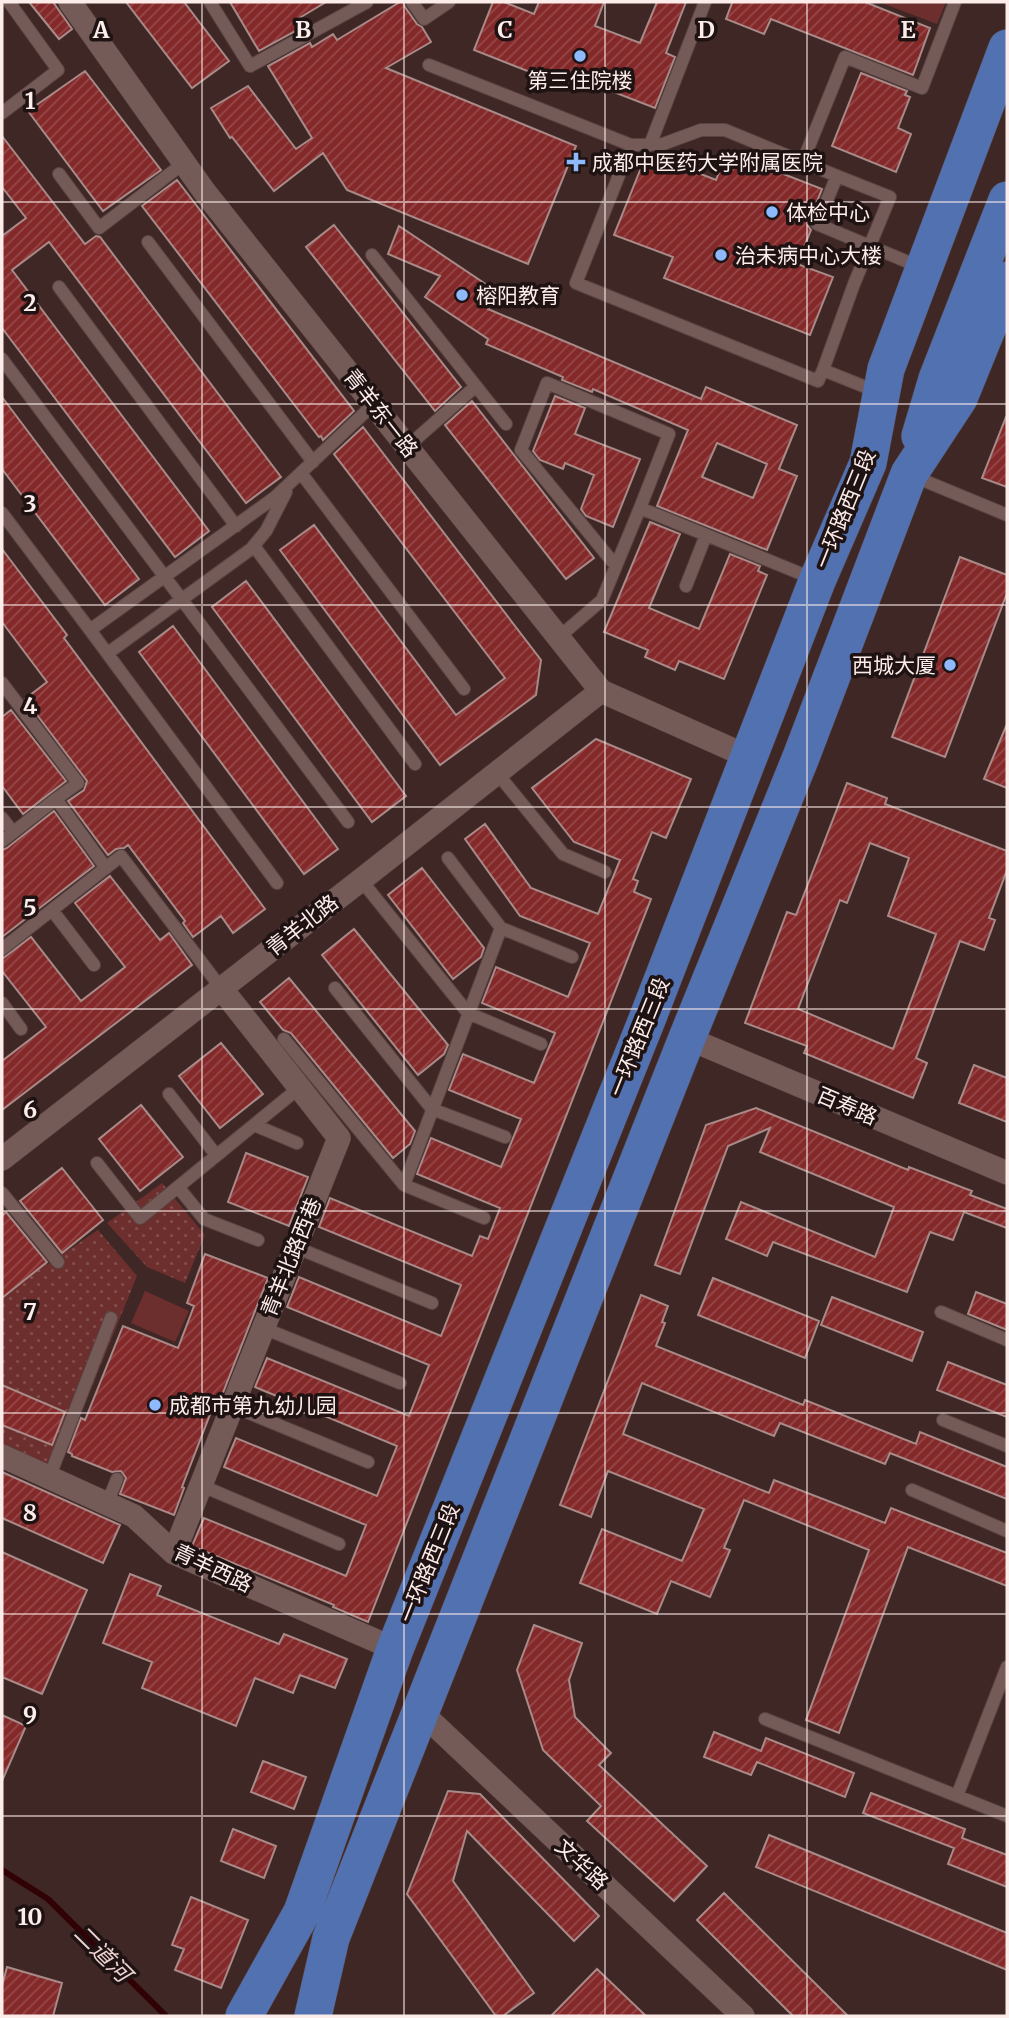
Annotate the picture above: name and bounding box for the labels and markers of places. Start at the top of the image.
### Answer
marker: 第三住院楼 [572,48,588,64]
place label: 第三住院楼 [528,67,633,94]
place label: 成都中医药大学附属医院 [592,149,823,176]
marker: 成都中医药大学附属医院 [566,152,586,172]
place label: 体检中心 [786,199,870,226]
marker: 体检中心 [764,204,780,220]
place label: 治未病中心大楼 [735,242,882,269]
marker: 治未病中心大楼 [713,247,729,263]
place label: 榕阳教育 [476,282,560,309]
marker: 榕阳教育 [454,287,470,303]
place label: 西城大厦 [852,652,936,679]
marker: 西城大厦 [942,657,958,673]
place label: 成都市第九幼儿园 [169,1392,337,1419]
marker: 成都市第九幼儿园 [147,1397,163,1413]

